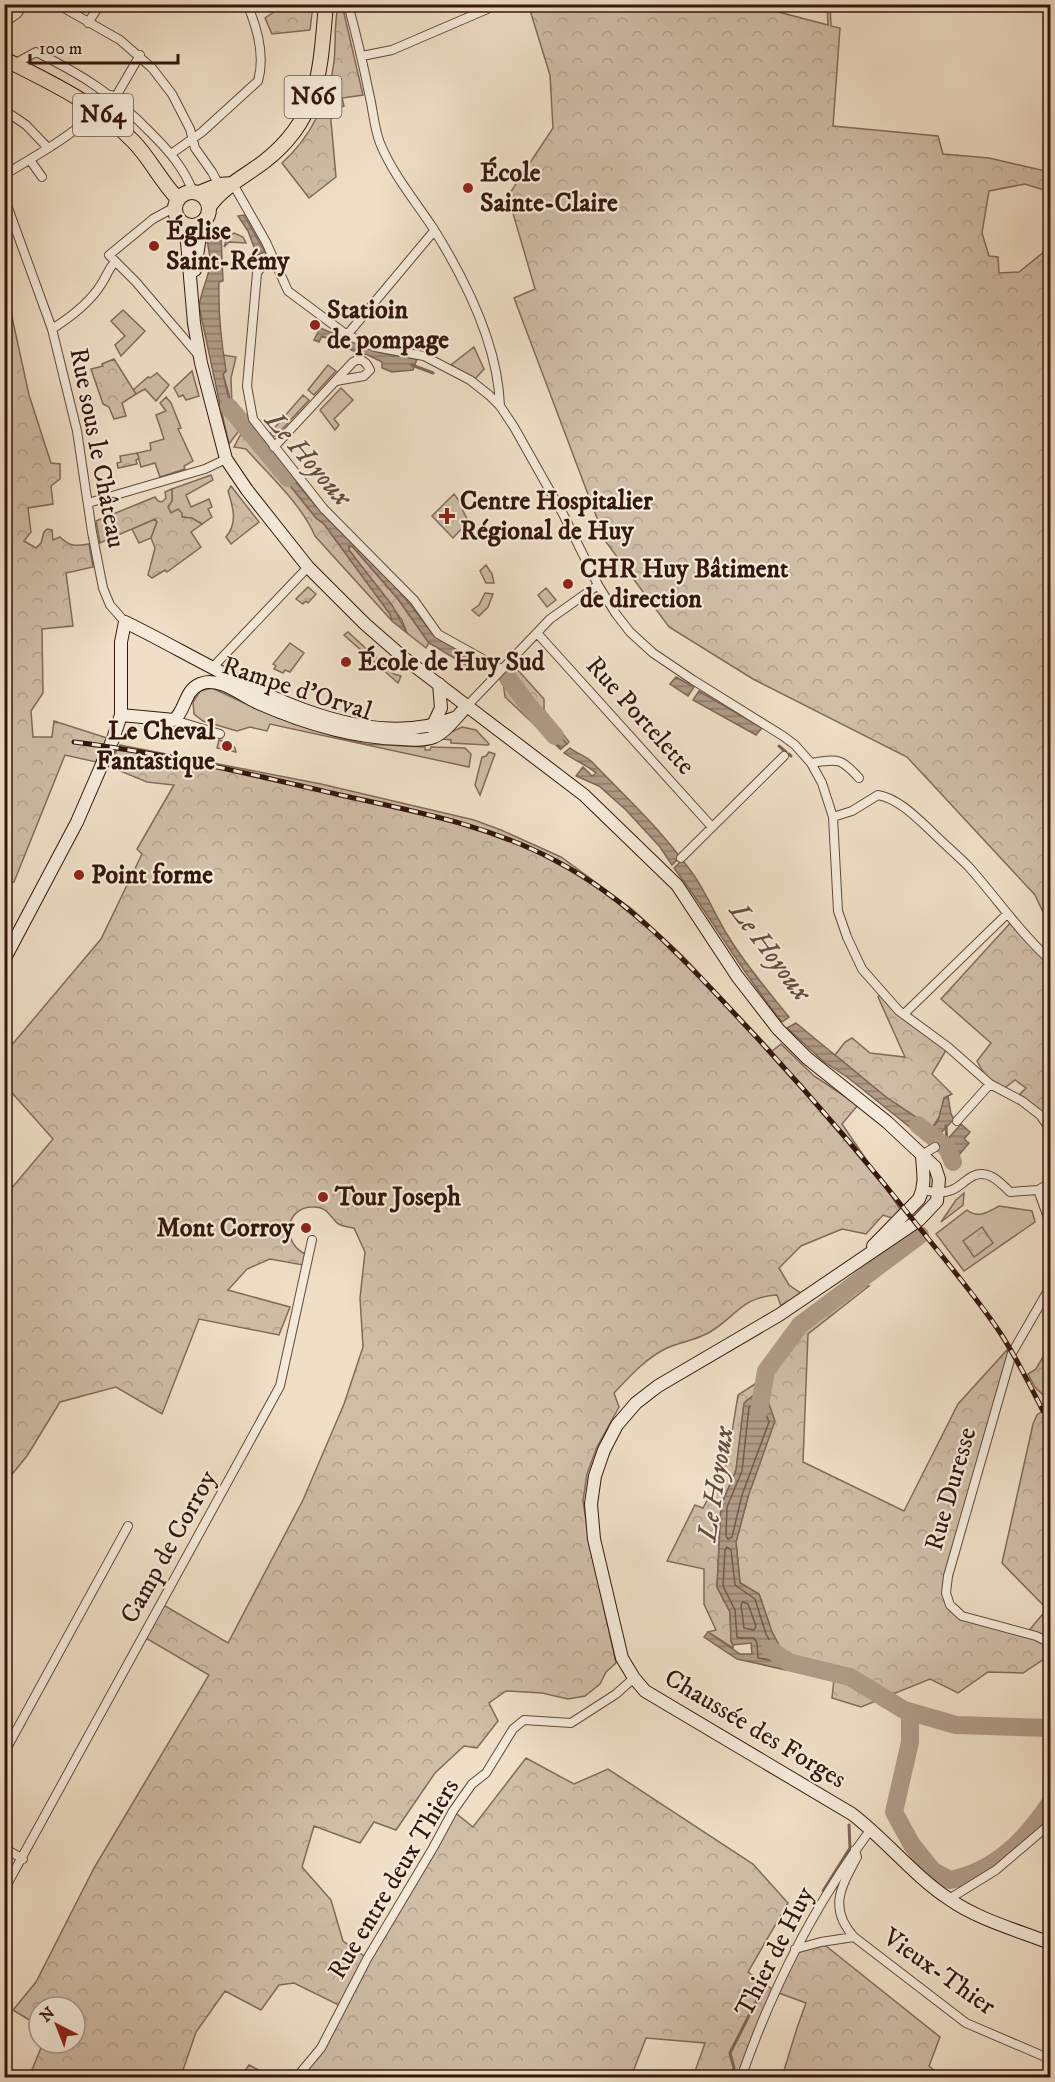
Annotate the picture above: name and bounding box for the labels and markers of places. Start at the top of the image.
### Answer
place label: École Sainte-Claire [480,156,618,220]
marker: École Sainte-Claire [461,181,475,195]
place label: Église Saint-Rémy [166,214,290,278]
marker: Église Saint-Rémy [147,239,161,253]
place label: Statioin de pompage [327,294,449,357]
marker: Statioin de pompage [308,318,322,332]
place label: Centre Hospitalier Régional de Huy [460,485,653,548]
marker: Centre Hospitalier Régional de Huy [438,507,456,525]
place label: CHR Huy Bâtiment de direction [580,553,789,616]
marker: CHR Huy Bâtiment de direction [561,577,575,591]
place label: École de Huy Sud [358,645,546,679]
marker: École de Huy Sud [339,655,353,669]
place label: Le Cheval Fantastique [96,715,216,778]
marker: Le Cheval Fantastique [220,739,234,753]
place label: Point forme [91,859,213,892]
marker: Point forme [72,868,86,882]
place label: Tour Joseph [334,1181,461,1214]
marker: Tour Joseph [316,1190,330,1204]
place label: Mont Corroy [156,1212,295,1245]
marker: Mont Corroy [299,1221,313,1235]

